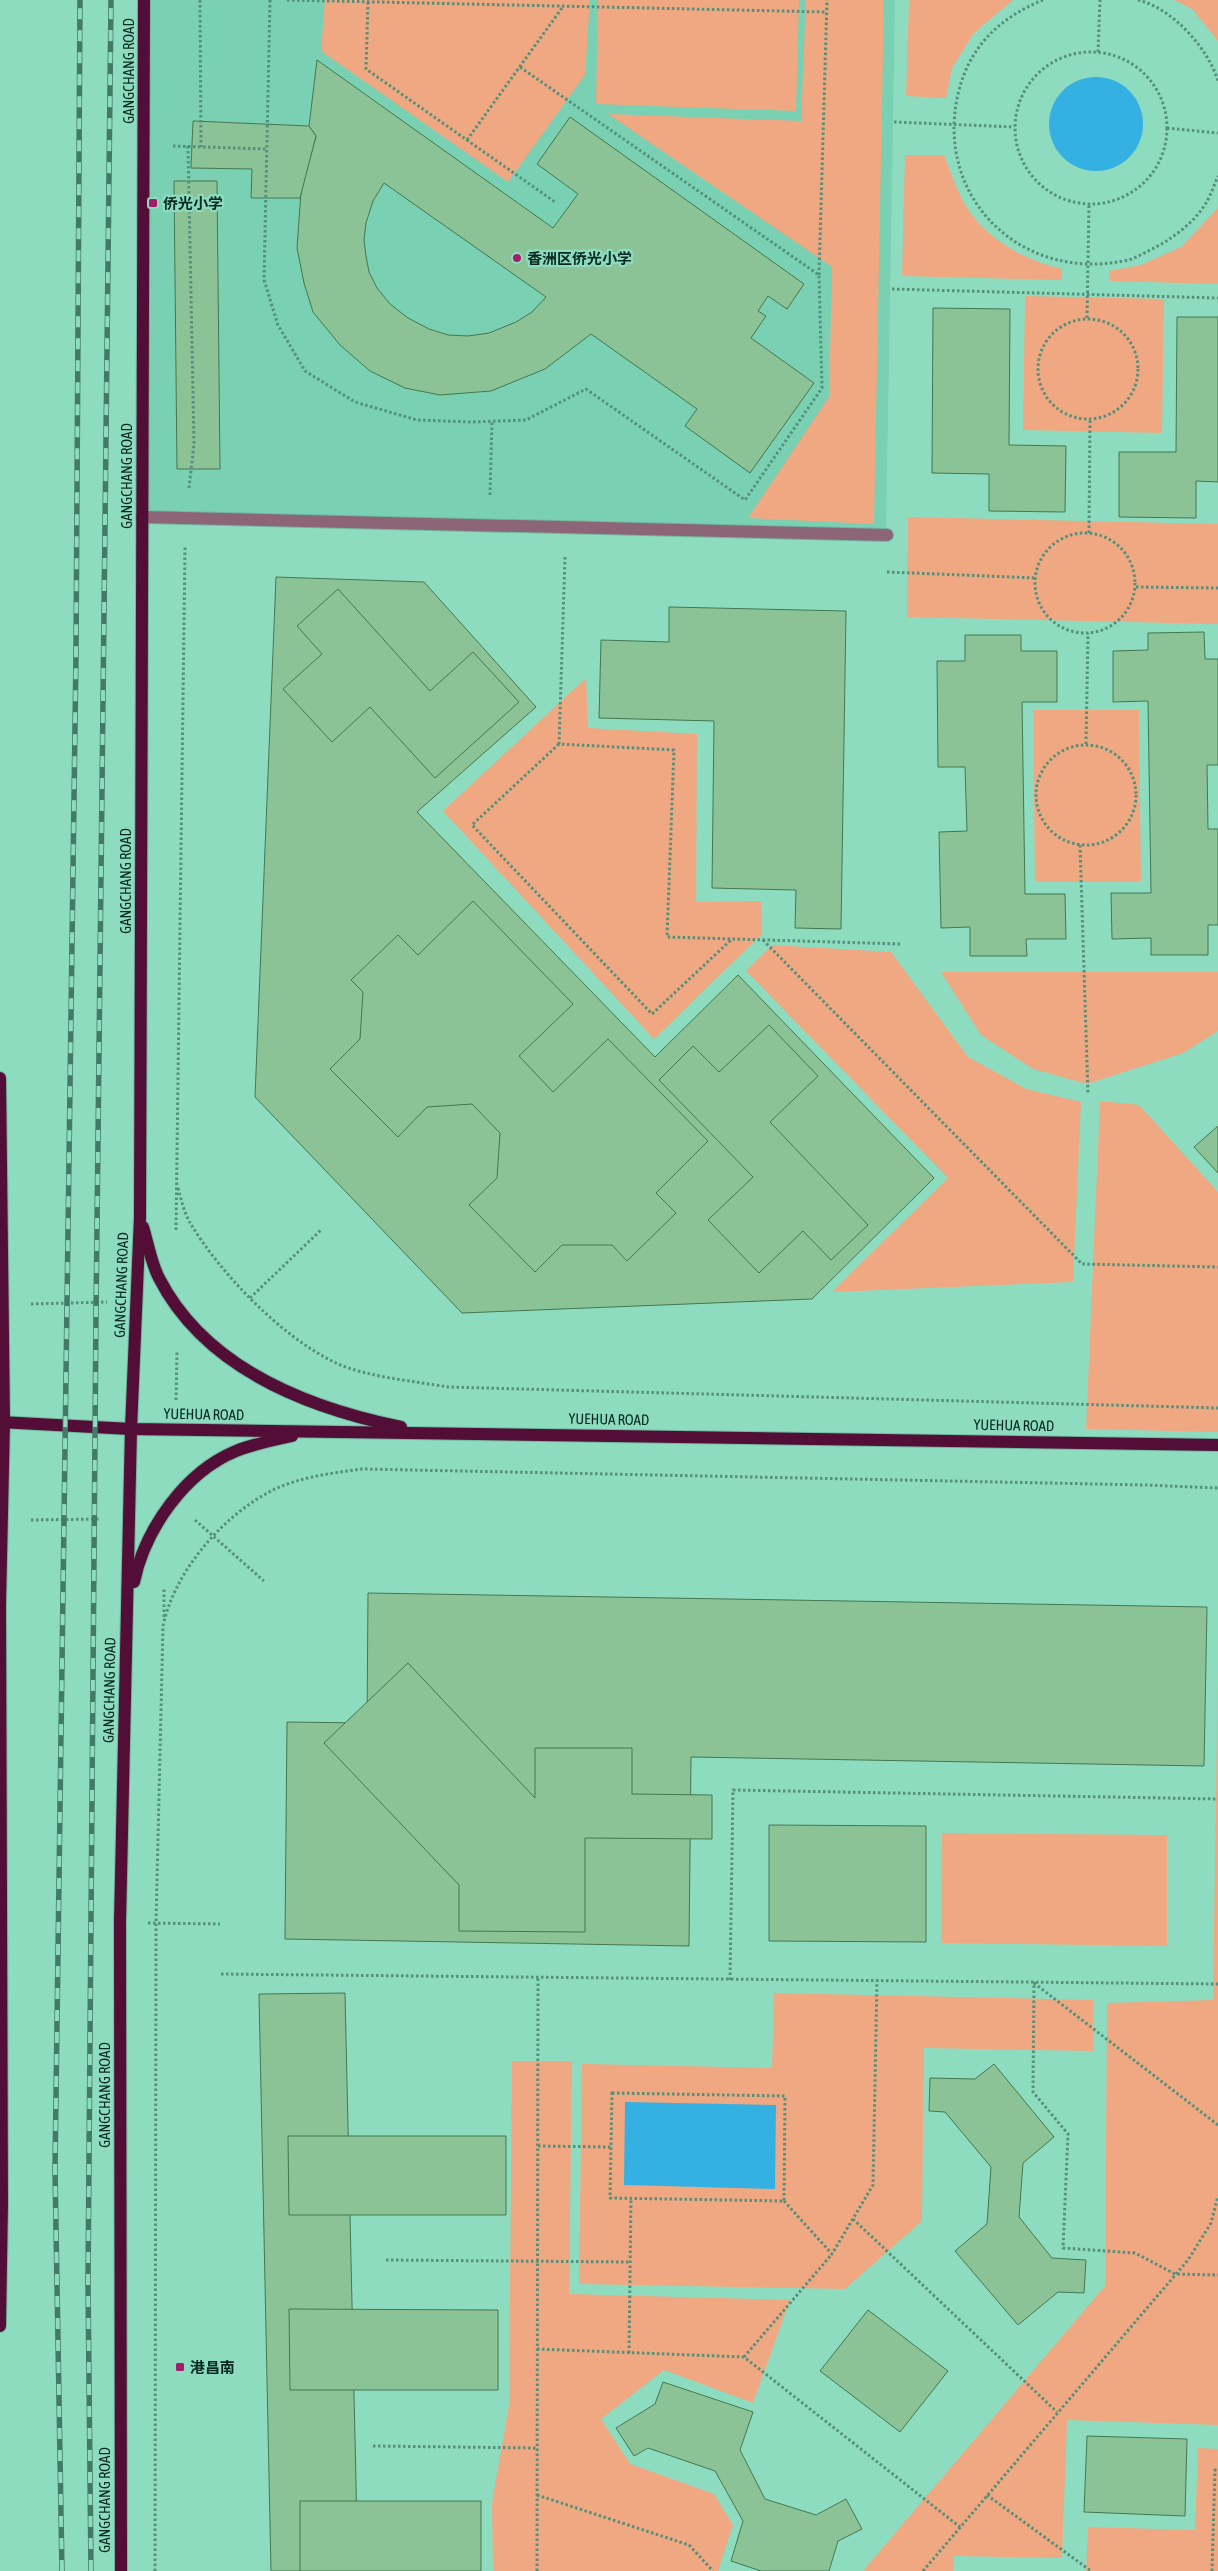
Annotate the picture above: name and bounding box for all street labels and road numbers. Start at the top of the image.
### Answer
street label: GANGCHANG ROAD [120,18,137,124]
street label: GANGCHANG ROAD [118,423,135,529]
street label: GANGCHANG ROAD [117,828,134,934]
street label: GANGCHANG ROAD [111,1232,131,1338]
street label: YUEHUA ROAD [163,1405,245,1423]
street label: YUEHUA ROAD [568,1410,650,1428]
street label: YUEHUA ROAD [973,1416,1055,1434]
street label: GANGCHANG ROAD [100,1637,118,1743]
street label: GANGCHANG ROAD [96,2042,113,2148]
street label: GANGCHANG ROAD [96,2447,113,2553]

